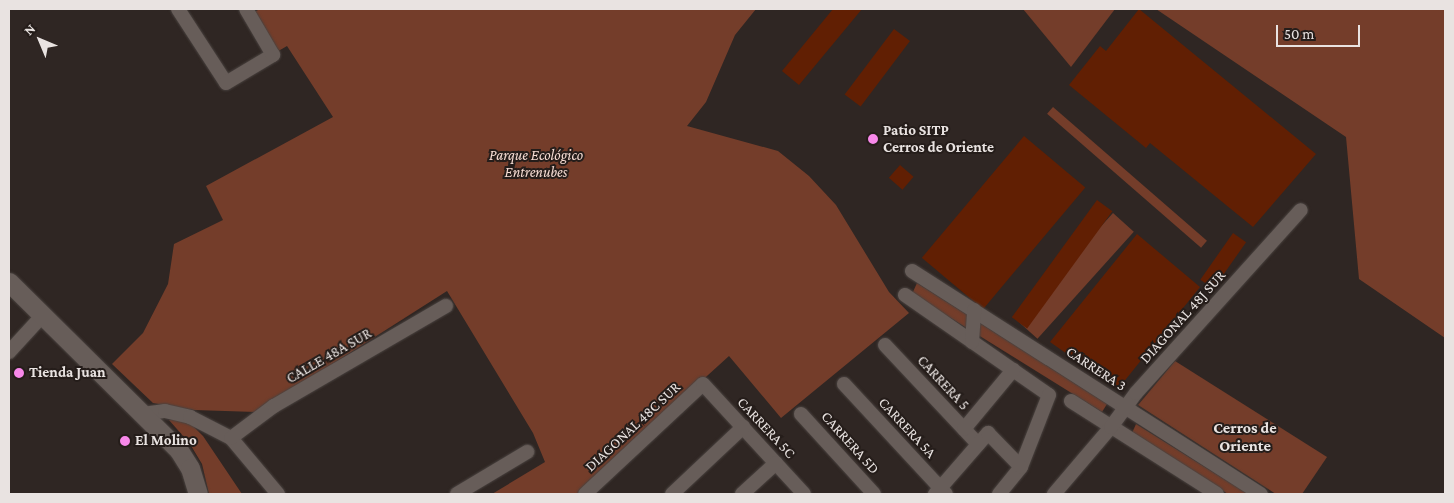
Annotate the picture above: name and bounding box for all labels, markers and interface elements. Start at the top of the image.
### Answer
north arrow [15,15,65,65]
scale bar [1279,15,1363,47]
text: N [20,20,38,38]
text: 50 m [1284,26,1314,42]
place label: Patio SITP Cerros de Oriente [883,121,994,156]
marker: Patio SITP Cerros de Oriente [867,133,879,145]
park label: Parque Ecológico Entrenubes [489,146,583,181]
street label: DIAGONAL 48J SUR [1136,267,1230,367]
street label: CALLE 48A SUR [283,324,375,388]
street label: CARRERA 3 [1062,343,1130,395]
street label: CARRERA 5 [913,352,973,414]
place label: Tienda Juan [29,364,106,382]
marker: Tienda Juan [13,367,25,379]
street label: DIAGONAL 48C SUR [582,378,684,476]
street label: CARRERA 5C [733,394,799,462]
street label: CARRERA 5A [874,394,940,462]
street label: CARRERA 5D [817,408,883,478]
district label: Cerros de Oriente [1213,418,1277,456]
place label: El Molino [135,432,197,450]
marker: El Molino [119,435,131,447]

